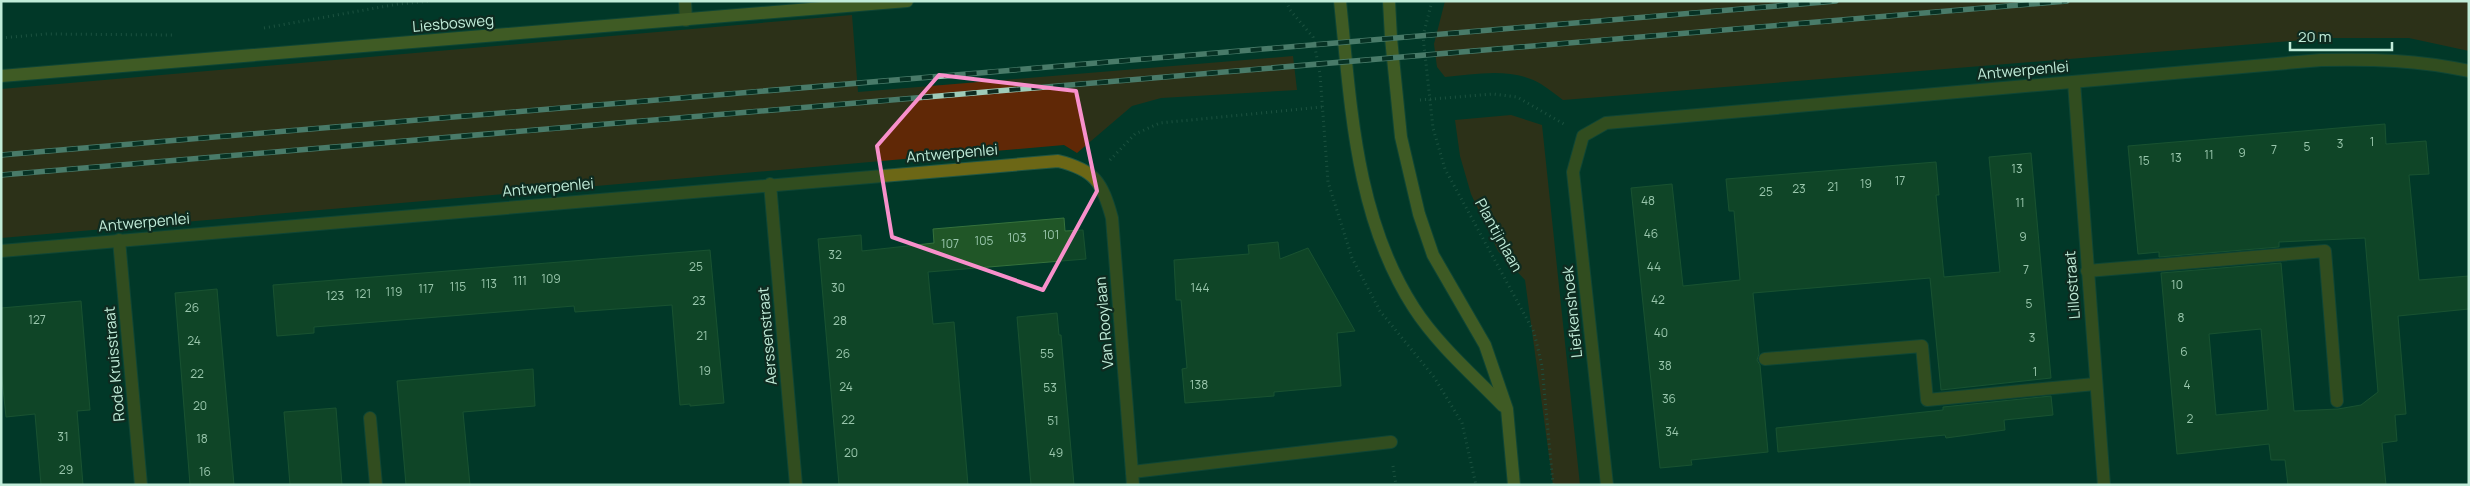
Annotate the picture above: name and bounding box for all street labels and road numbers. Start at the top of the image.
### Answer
street label: Liesbosweg [411,9,495,37]
street label: Antwerpenlei [1976,56,2070,84]
street label: Antwerpenlei [905,139,999,167]
street label: Antwerpenlei [501,173,595,201]
street label: Plantijnlaan [1470,194,1528,276]
street label: Antwerpenlei [97,208,191,236]
street label: Lillostraat [2059,250,2085,320]
street label: Liefkenshoek [1557,264,1587,359]
street label: Van Rooylaan [1090,276,1118,370]
street label: Aerssenstraat [752,286,782,386]
street label: Rode Kruisstraat [99,306,129,422]

